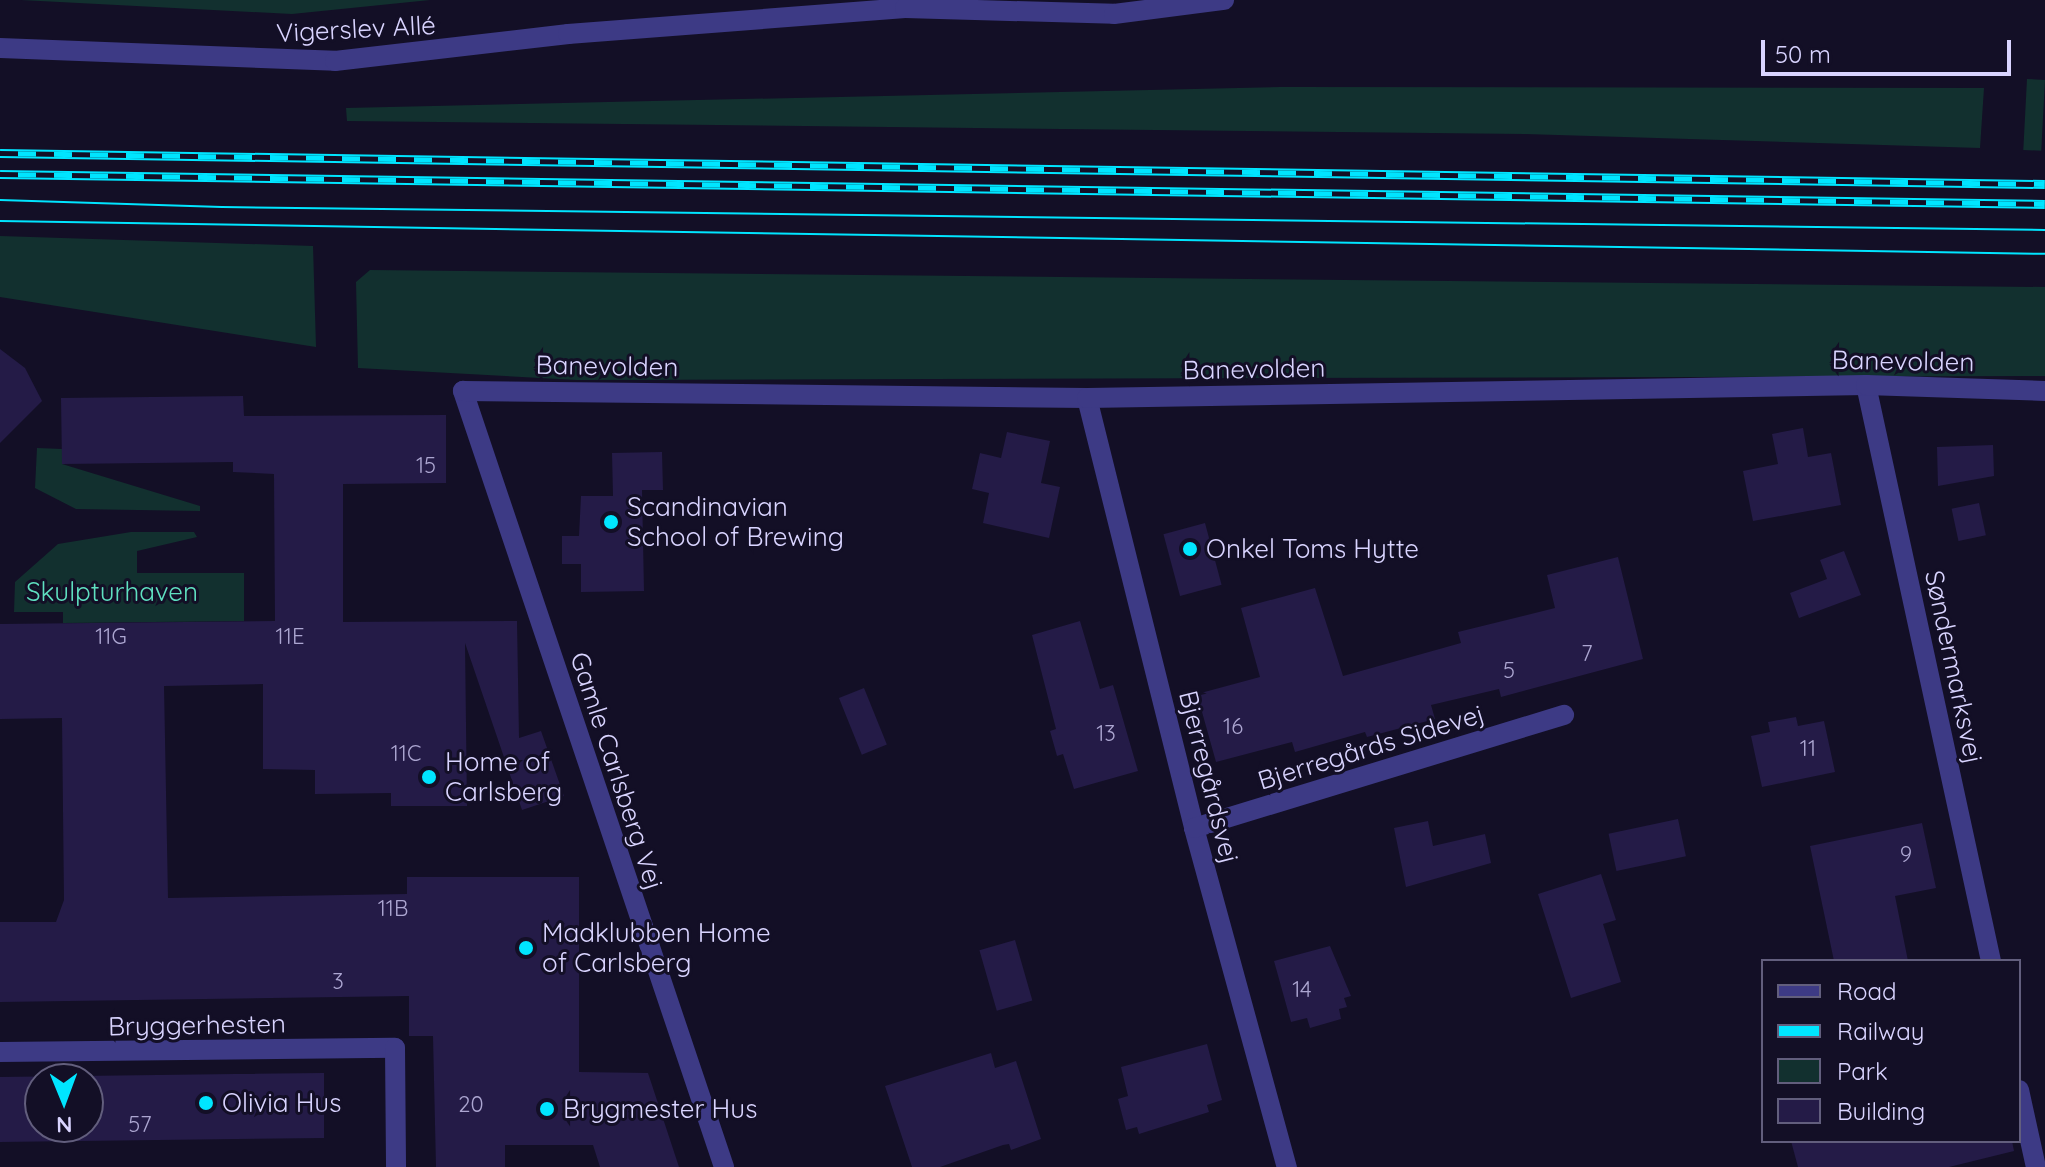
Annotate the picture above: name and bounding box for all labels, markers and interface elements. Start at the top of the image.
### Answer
street label: Vigerslev Allé [275,9,437,49]
scale bar [1765,24,2015,74]
text: 50 m [1775,39,1831,69]
street label: Banevolden [1831,344,1975,378]
street label: Banevolden [535,349,679,383]
street label: Banevolden [1182,352,1326,386]
house number: 15 [416,453,436,479]
place label: Scandinavian School of Brewing [627,491,844,552]
marker: Scandinavian School of Brewing [602,513,620,531]
place label: Onkel Toms Hytte [1206,533,1419,565]
marker: Onkel Toms Hytte [1181,540,1199,558]
street label: Søndermarksvej [1918,568,1990,766]
park label: Skulpturhaven [26,576,198,608]
house number: 11G [95,624,127,650]
house number: 11E [276,624,304,650]
house number: 7 [1581,641,1593,667]
street label: Gamle Carlsberg Vej [564,648,670,894]
house number: 5 [1503,658,1515,684]
street label: Bjerregårdsvej [1172,687,1246,867]
street label: Bjerregårds Sidevej [1254,698,1488,796]
house number: 16 [1223,714,1243,740]
house number: 13 [1096,721,1116,747]
house number: 11 [1800,736,1816,762]
house number: 11C [391,741,421,767]
place label: Home of Carlsberg [445,746,562,808]
marker: Home of Carlsberg [420,768,438,786]
house number: 9 [1900,842,1912,868]
house number: 11B [378,896,408,922]
place label: Madklubben Home of Carlsberg [542,917,771,978]
marker: Madklubben Home of Carlsberg [517,939,535,957]
legend [1761,959,2021,1143]
house number: 3 [332,969,344,995]
text: Road [1837,976,1897,1006]
house number: 14 [1292,977,1312,1003]
street label: Bryggerhesten [108,1008,286,1042]
text: Railway [1837,1016,1924,1046]
text: Park [1837,1056,1888,1086]
north arrow [24,1063,104,1143]
place label: Olivia Hus [222,1087,341,1119]
house number: 20 [458,1092,484,1118]
place label: Brygmester Hus [563,1093,757,1125]
marker: Olivia Hus [197,1094,215,1112]
text: Building [1837,1096,1925,1126]
marker: Brygmester Hus [538,1100,556,1118]
text: N [56,1111,73,1139]
house number: 57 [128,1112,152,1138]

